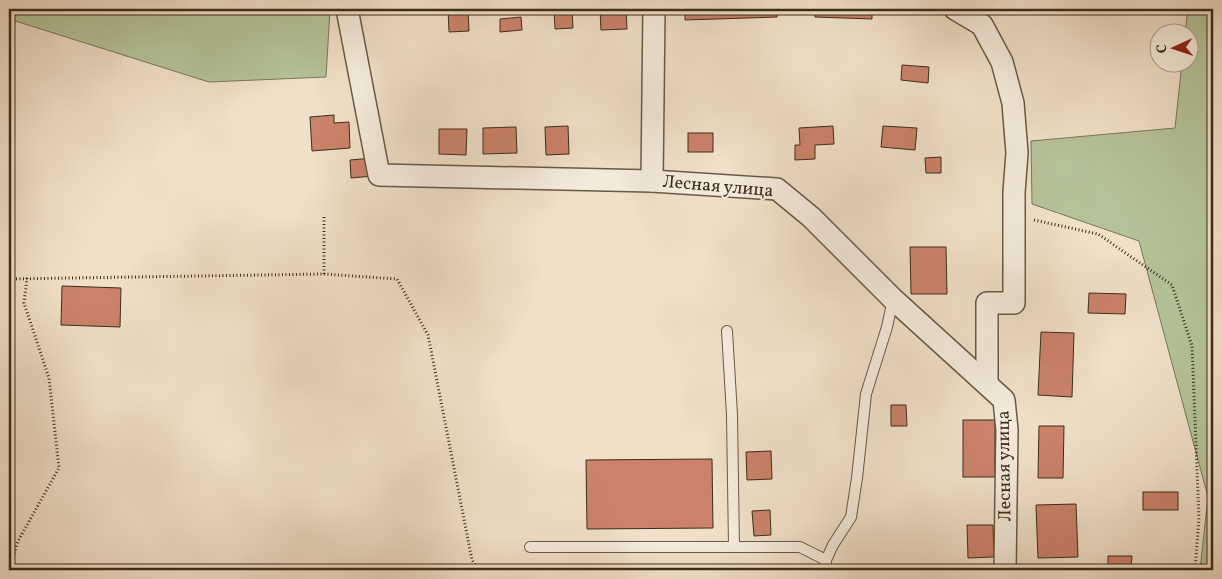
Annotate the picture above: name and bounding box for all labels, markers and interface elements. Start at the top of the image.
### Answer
north arrow [1150,22,1200,72]
text: С [1153,44,1172,54]
street label: Лесная улица [662,170,775,204]
street label: Лесная улица [992,410,1018,522]

